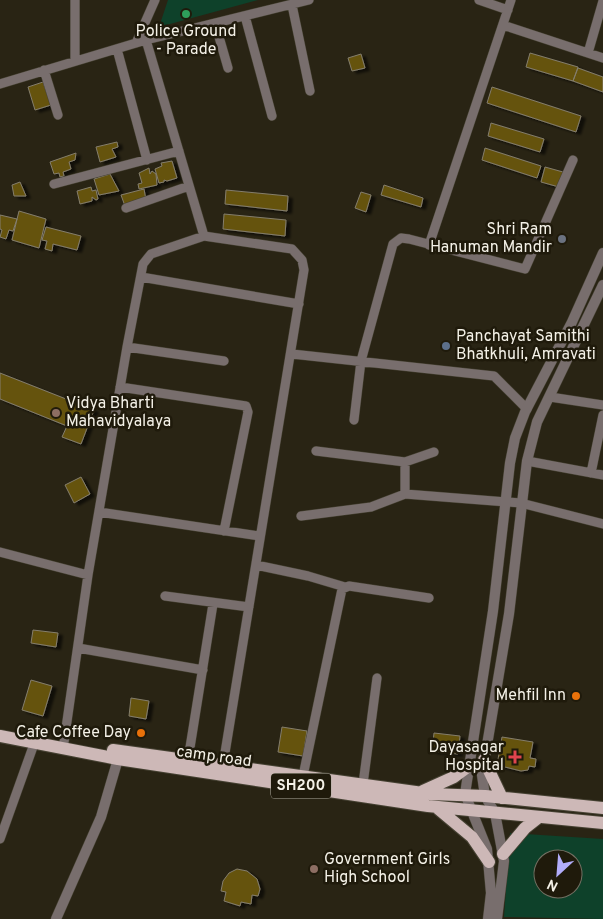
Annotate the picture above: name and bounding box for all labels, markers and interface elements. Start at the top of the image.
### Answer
marker: Police Ground - Parade [180,8,192,20]
place label: Police Ground - Parade [136,22,236,60]
place label: Shri Ram Hanuman Mandir [430,220,552,258]
marker: Shri Ram Hanuman Mandir [556,233,568,245]
place label: Panchayat Samithi Bhatkhuli, Amravati [456,327,596,365]
marker: Panchayat Samithi Bhatkhuli, Amravati [440,340,452,352]
place label: Vidya Bharti Mahavidyalaya [66,394,171,432]
marker: Vidya Bharti Mahavidyalaya [50,407,62,419]
place label: Mehfil Inn [495,686,566,706]
marker: Mehfil Inn [570,690,582,702]
place label: Cafe Coffee Day [16,723,131,743]
marker: Cafe Coffee Day [135,727,147,739]
place label: Dayasagar Hospital [428,738,504,776]
street label: camp road [175,742,253,772]
marker: Dayasagar Hospital [508,750,522,764]
road number: SH200 [271,774,331,798]
north arrow [533,849,583,899]
place label: Government Girls High School [324,850,450,888]
marker: Government Girls High School [308,863,320,875]
text: N [545,874,561,894]

